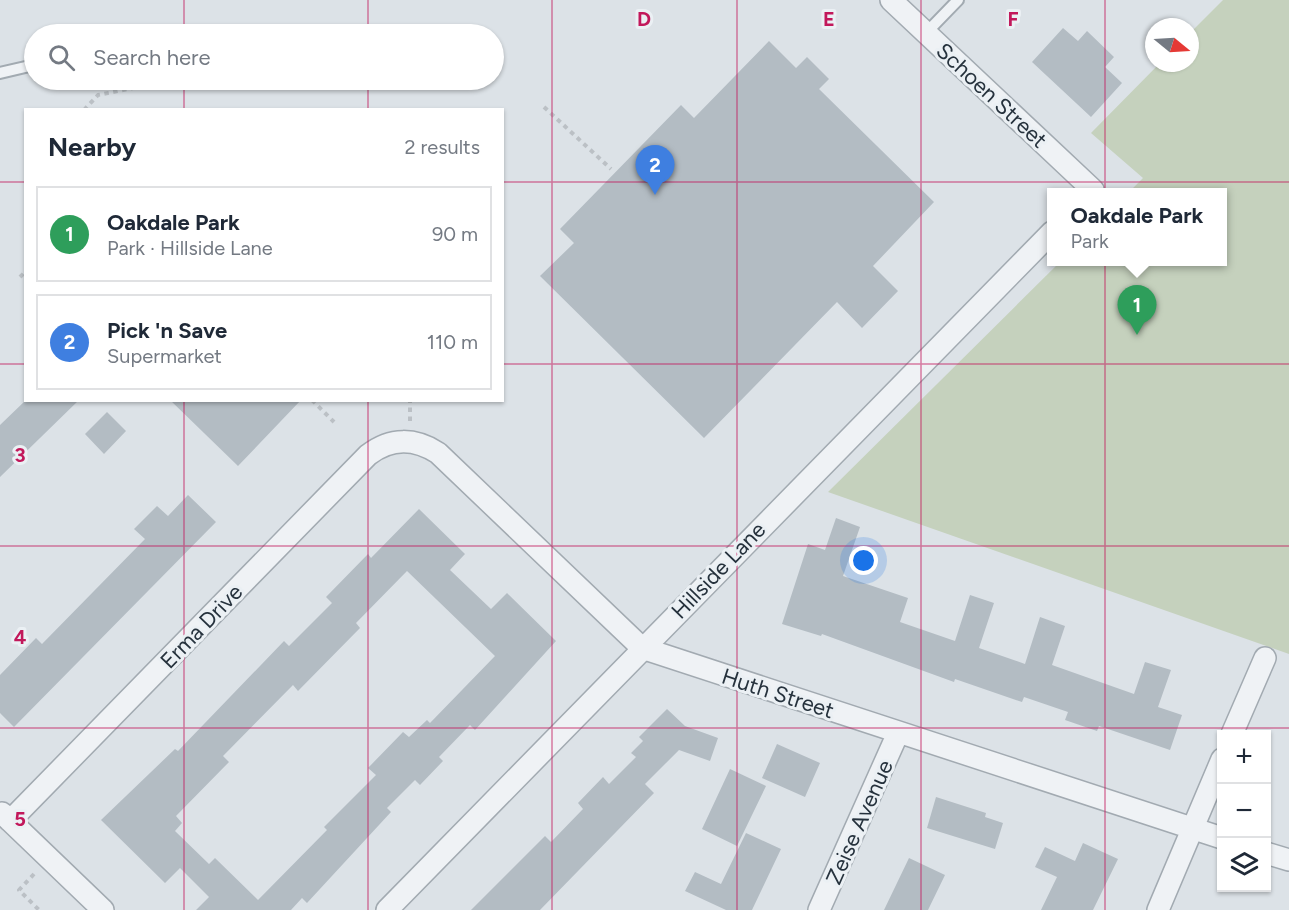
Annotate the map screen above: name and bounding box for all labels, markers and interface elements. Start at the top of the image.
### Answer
text: D [637,7,651,31]
text: E [823,7,835,31]
text: F [1007,7,1019,31]
north arrow [1145,18,1199,72]
search box [24,24,504,90]
street label: Schoen Street [931,37,1053,154]
icon: search [45,41,78,74]
text: Search here [93,44,211,71]
text: Nearby [48,131,136,163]
text: 2 results [404,135,480,159]
pin: 2 [636,146,674,195]
popup [1047,188,1227,266]
text: Oakdale Park [1071,202,1203,229]
text: Oakdale Park [107,209,240,236]
text: 1 [65,222,74,246]
text: 90 m [432,222,478,246]
text: Park [1071,229,1109,253]
text: Park · Hillside Lane [107,236,273,260]
pin: 1 [1118,286,1156,335]
text: Pick 'n Save [107,317,227,344]
text: 2 [64,330,75,354]
text: 110 m [427,330,478,354]
text: Supermarket [107,344,222,368]
text: 3 [14,443,26,467]
street label: Hillside Lane [666,516,771,624]
your location [849,546,878,575]
street label: Erma Drive [155,579,248,674]
text: 4 [14,625,27,649]
street label: Huth Street [718,663,837,724]
map controls [1217,730,1271,892]
button: + [1217,730,1271,784]
street label: Zeise Avenue [820,756,899,889]
button: − [1217,784,1271,838]
text: 5 [14,807,26,831]
button: layers [1217,838,1271,892]

